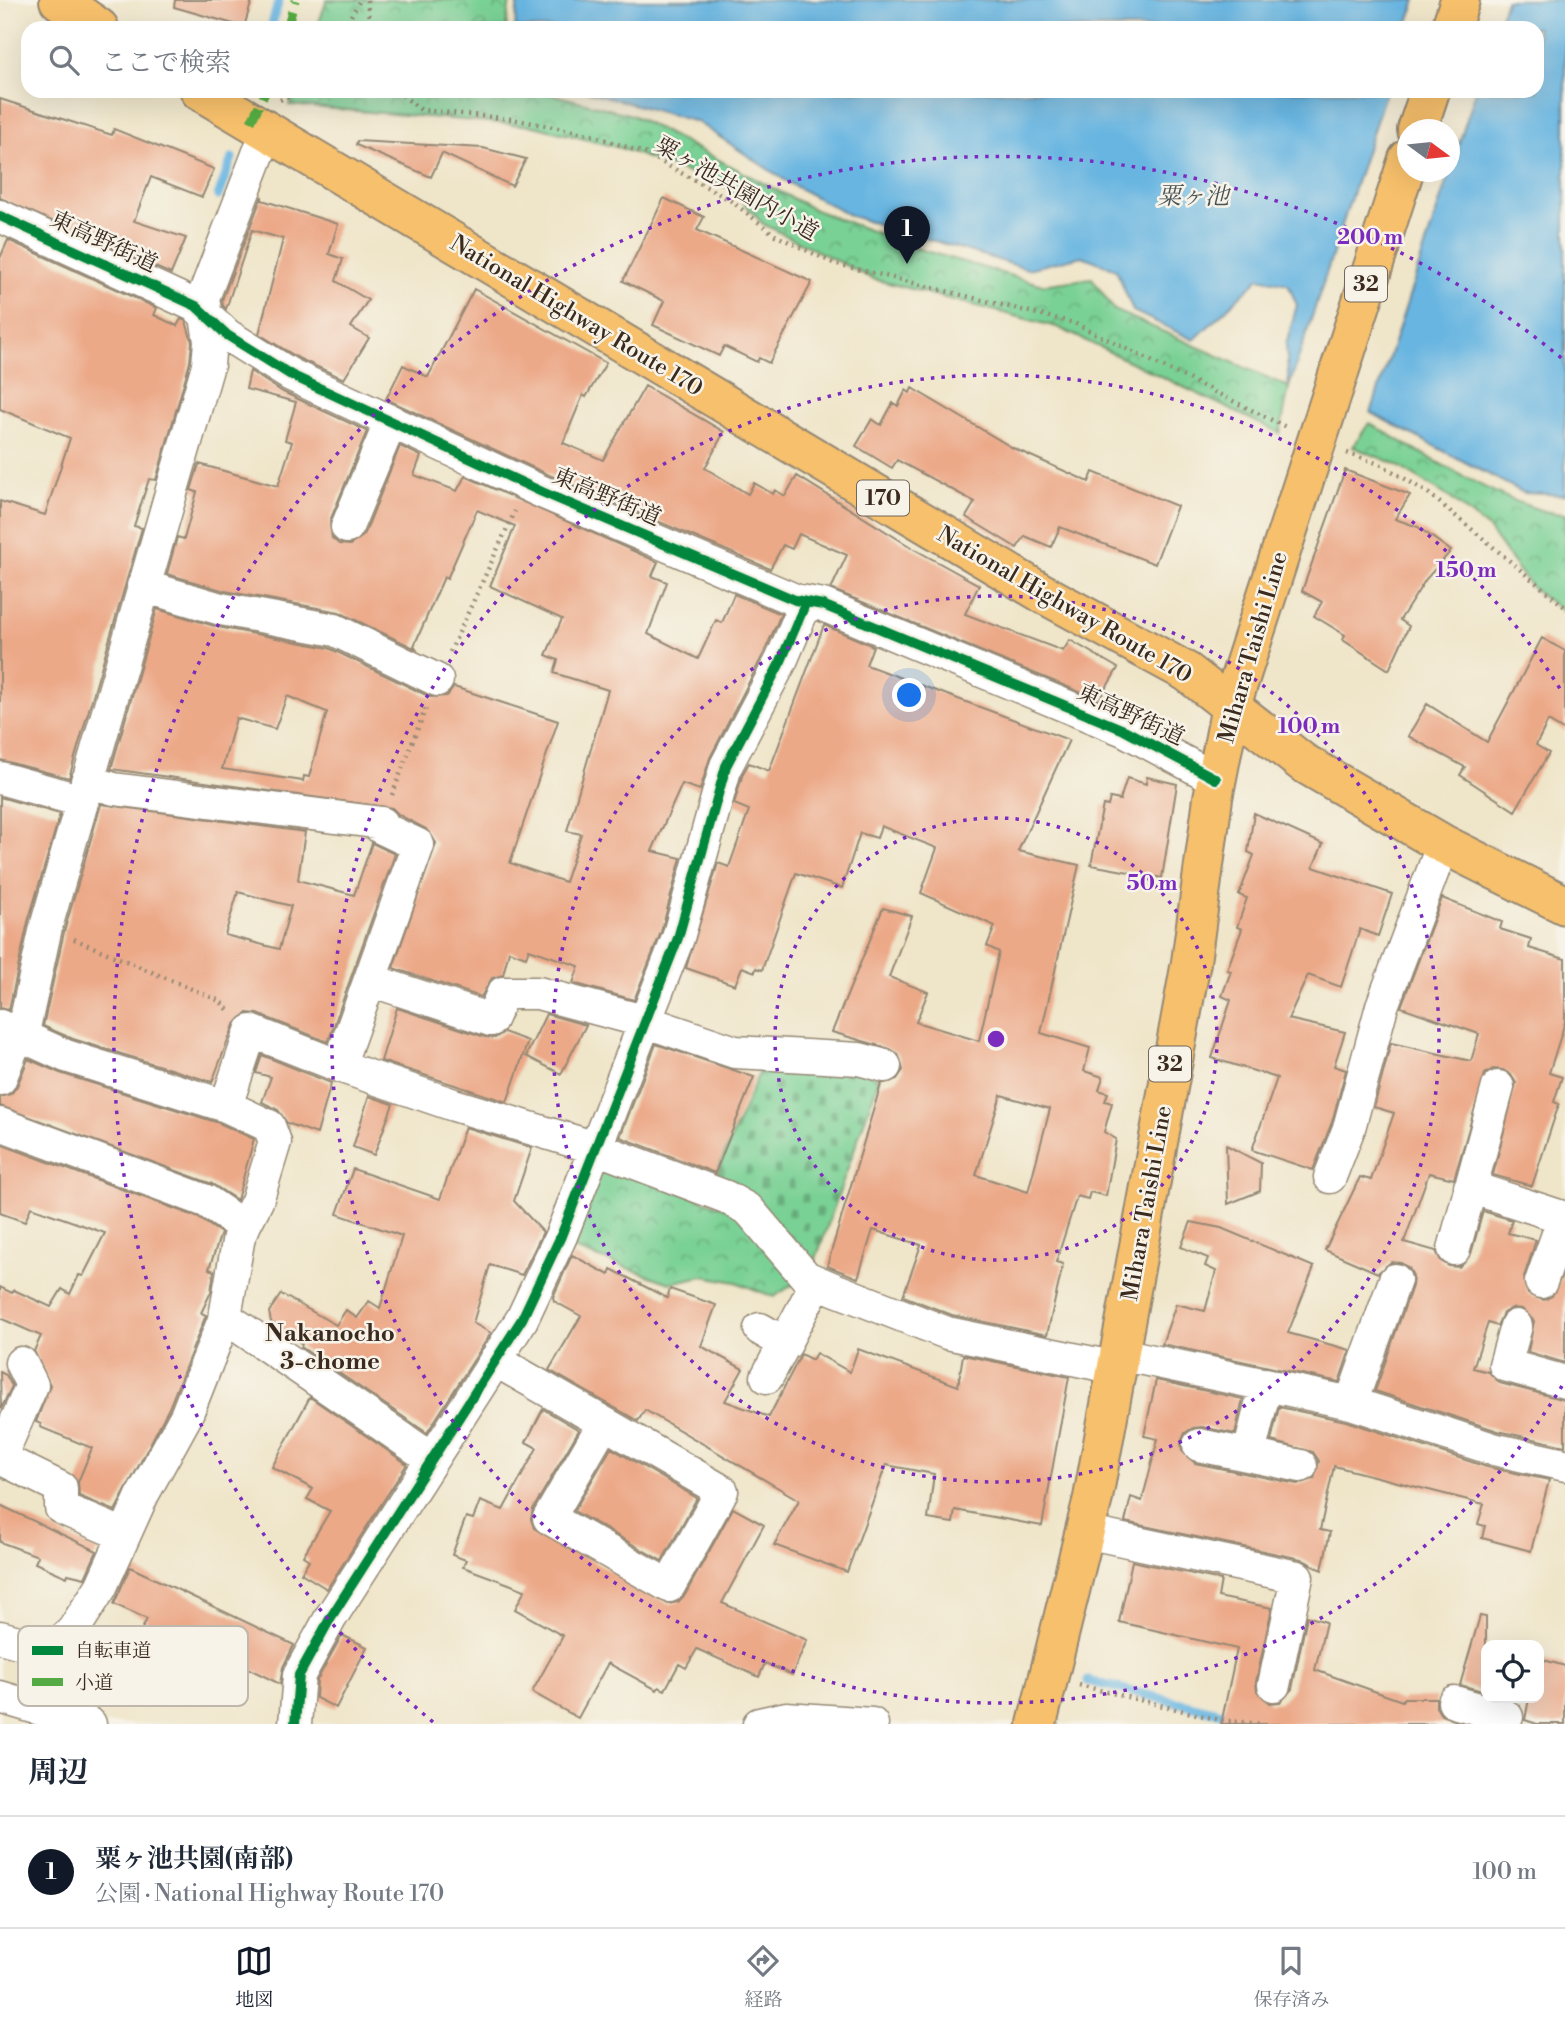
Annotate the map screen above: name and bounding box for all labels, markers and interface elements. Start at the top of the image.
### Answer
search box [21,21,1544,98]
icon: search [45,41,83,79]
text: ここで検索 [101,47,231,79]
north arrow [1397,119,1460,182]
street label: 粟ヶ池共園内小道 [650,131,823,247]
water label: 粟ヶ池 [1157,182,1232,212]
street label: 東高野街道 [46,205,162,279]
pin: 1 [884,206,930,264]
text: 200 m [1337,225,1403,251]
street label: National Highway Route 170 [445,229,708,403]
road number: 32 [1345,266,1387,302]
street label: 東高野街道 [548,462,665,532]
road number: 170 [857,480,909,516]
street label: National Highway Route 170 [932,520,1197,689]
street label: Mihara Taishi Line [1212,548,1294,746]
text: 150 m [1436,558,1496,584]
your location [892,678,926,712]
street label: 東高野街道 [1073,678,1189,752]
text: 100 m [1278,714,1340,740]
text: 50 m [1127,871,1177,897]
centre of rings [984,1027,1008,1051]
road number: 32 [1149,1046,1191,1082]
street label: Mihara Taishi Line [1116,1103,1178,1303]
district label: Nakanocho 3-chome [265,1319,395,1377]
legend [18,1626,248,1706]
text: 自転車道 [75,1639,151,1663]
map controls [1481,1640,1544,1703]
button: locate [1481,1640,1544,1703]
text: 小道 [75,1671,113,1695]
text: 周辺 [28,1754,88,1792]
text: 粟ヶ池共園(南部) [95,1843,293,1875]
text: 1 [45,1858,57,1886]
text: 100 m [1472,1858,1537,1886]
text: 公園 · National Highway Route 170 [95,1880,444,1908]
tab: 地図 [235,1942,274,2012]
tab: 経路 [744,1942,783,2012]
tab: 保存済み [1253,1942,1330,2012]

